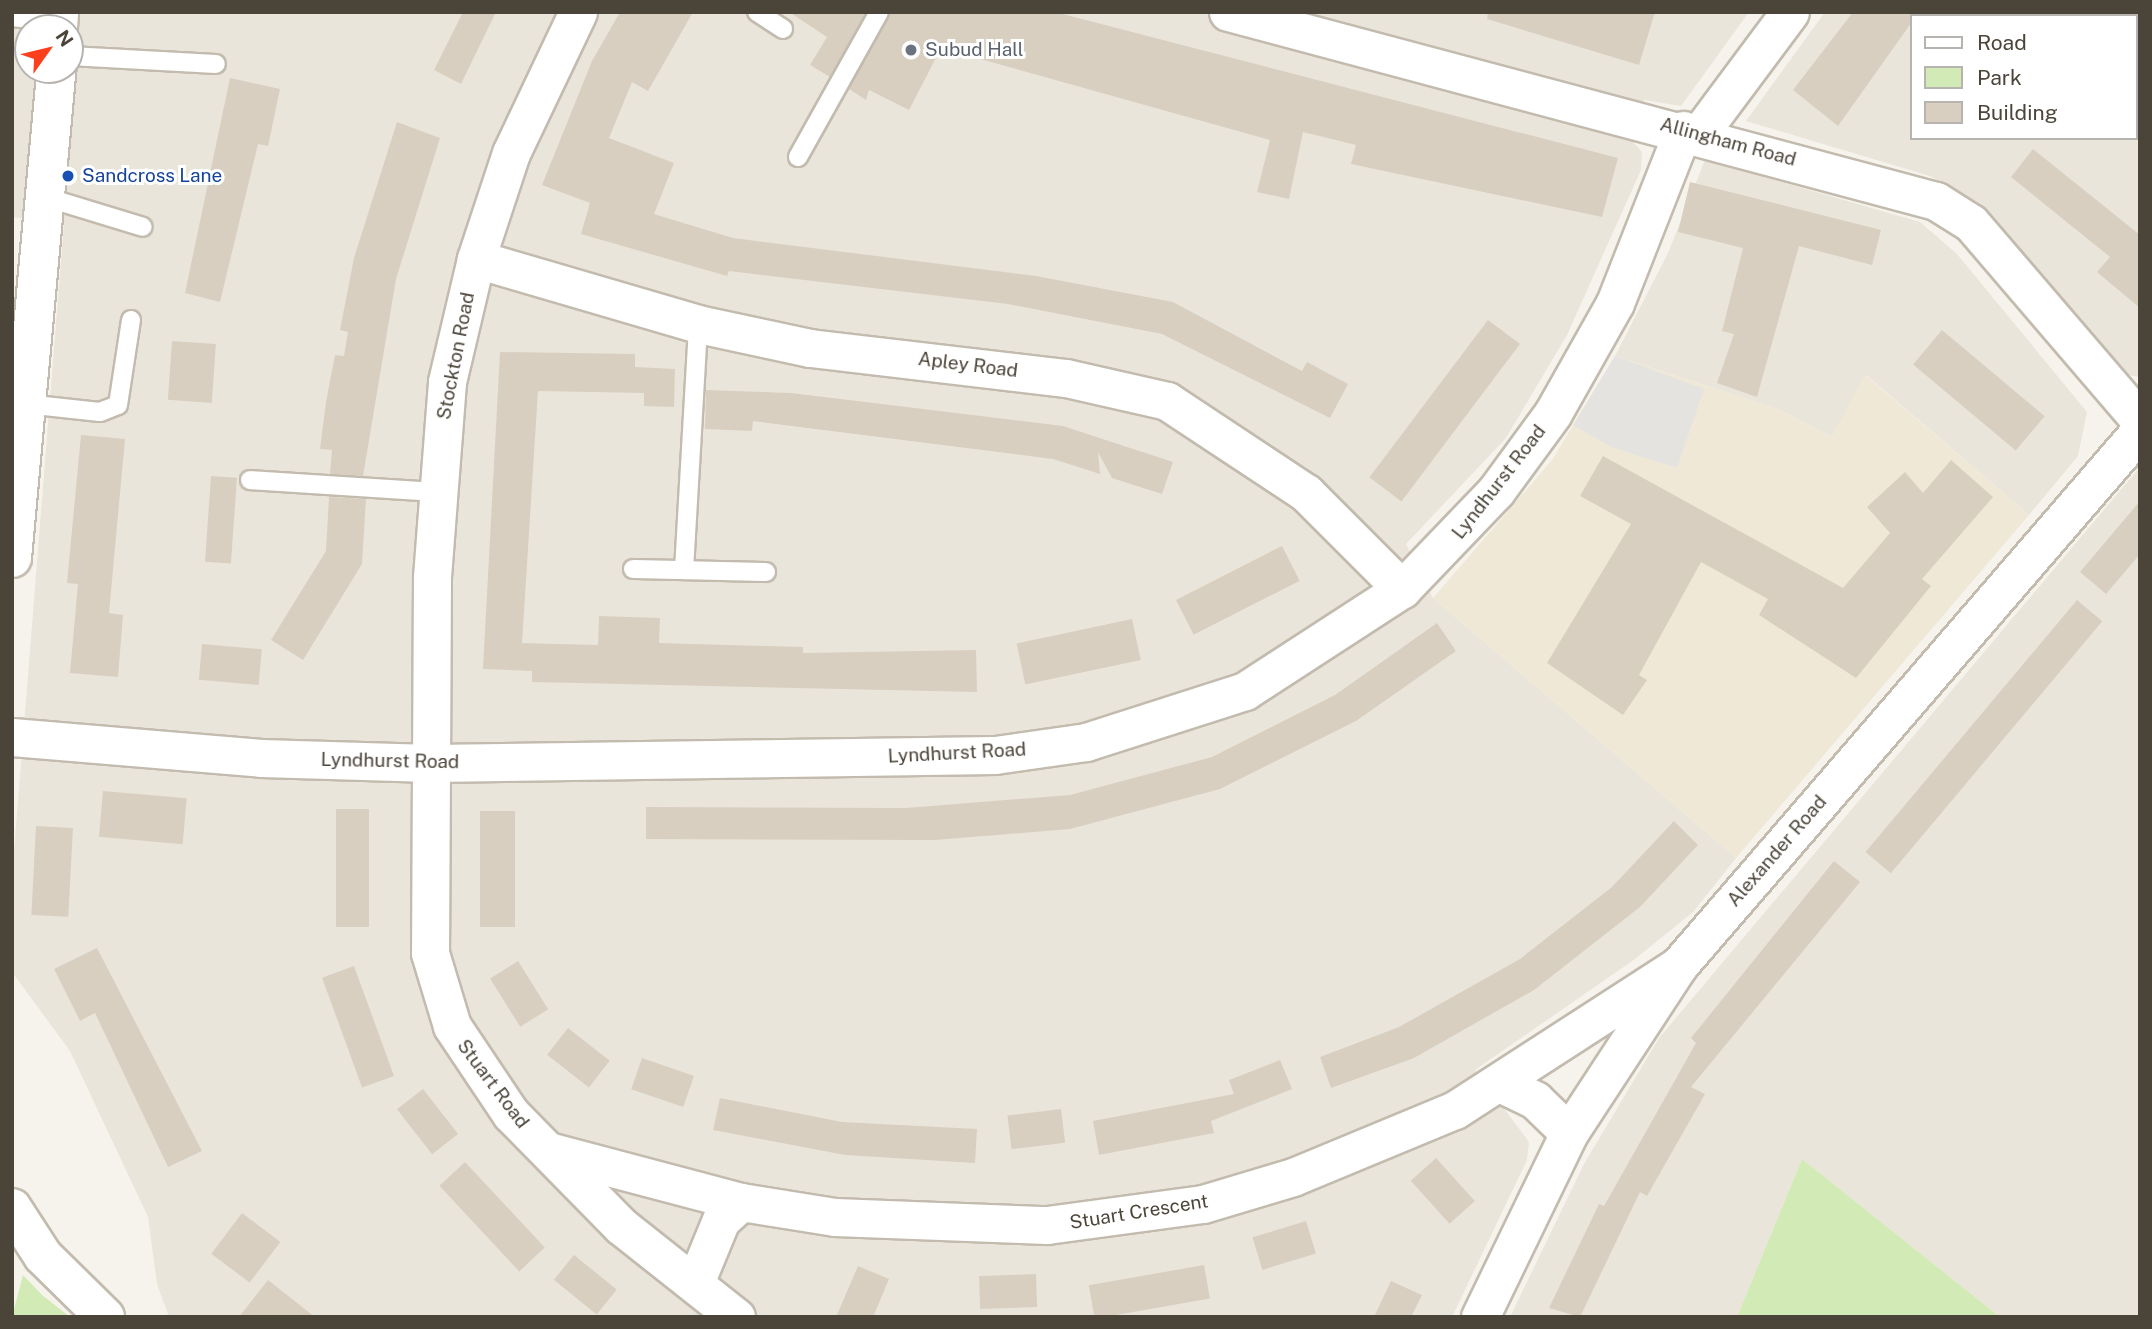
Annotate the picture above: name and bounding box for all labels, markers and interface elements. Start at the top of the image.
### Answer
north arrow [14,14,84,84]
legend [1910,14,2138,140]
text: N [51,26,78,51]
text: Road [1977,30,2027,55]
place label: Subud Hall [925,39,1023,61]
marker: Subud Hall [903,42,919,58]
text: Park [1977,65,2022,90]
text: Building [1977,100,2058,125]
street label: Allingham Road [1658,113,1798,171]
place label: Sandcross Lane [82,165,222,187]
marker: Sandcross Lane [60,168,76,184]
street label: Stockton Road [432,290,480,422]
street label: Apley Road [917,348,1019,382]
street label: Lyndhurst Road [1447,420,1551,544]
street label: Lyndhurst Road [887,738,1027,768]
street label: Lyndhurst Road [320,748,460,774]
street label: Alexander Road [1723,791,1831,911]
street label: Stuart Road [452,1035,534,1133]
street label: Stuart Crescent [1068,1190,1210,1234]

